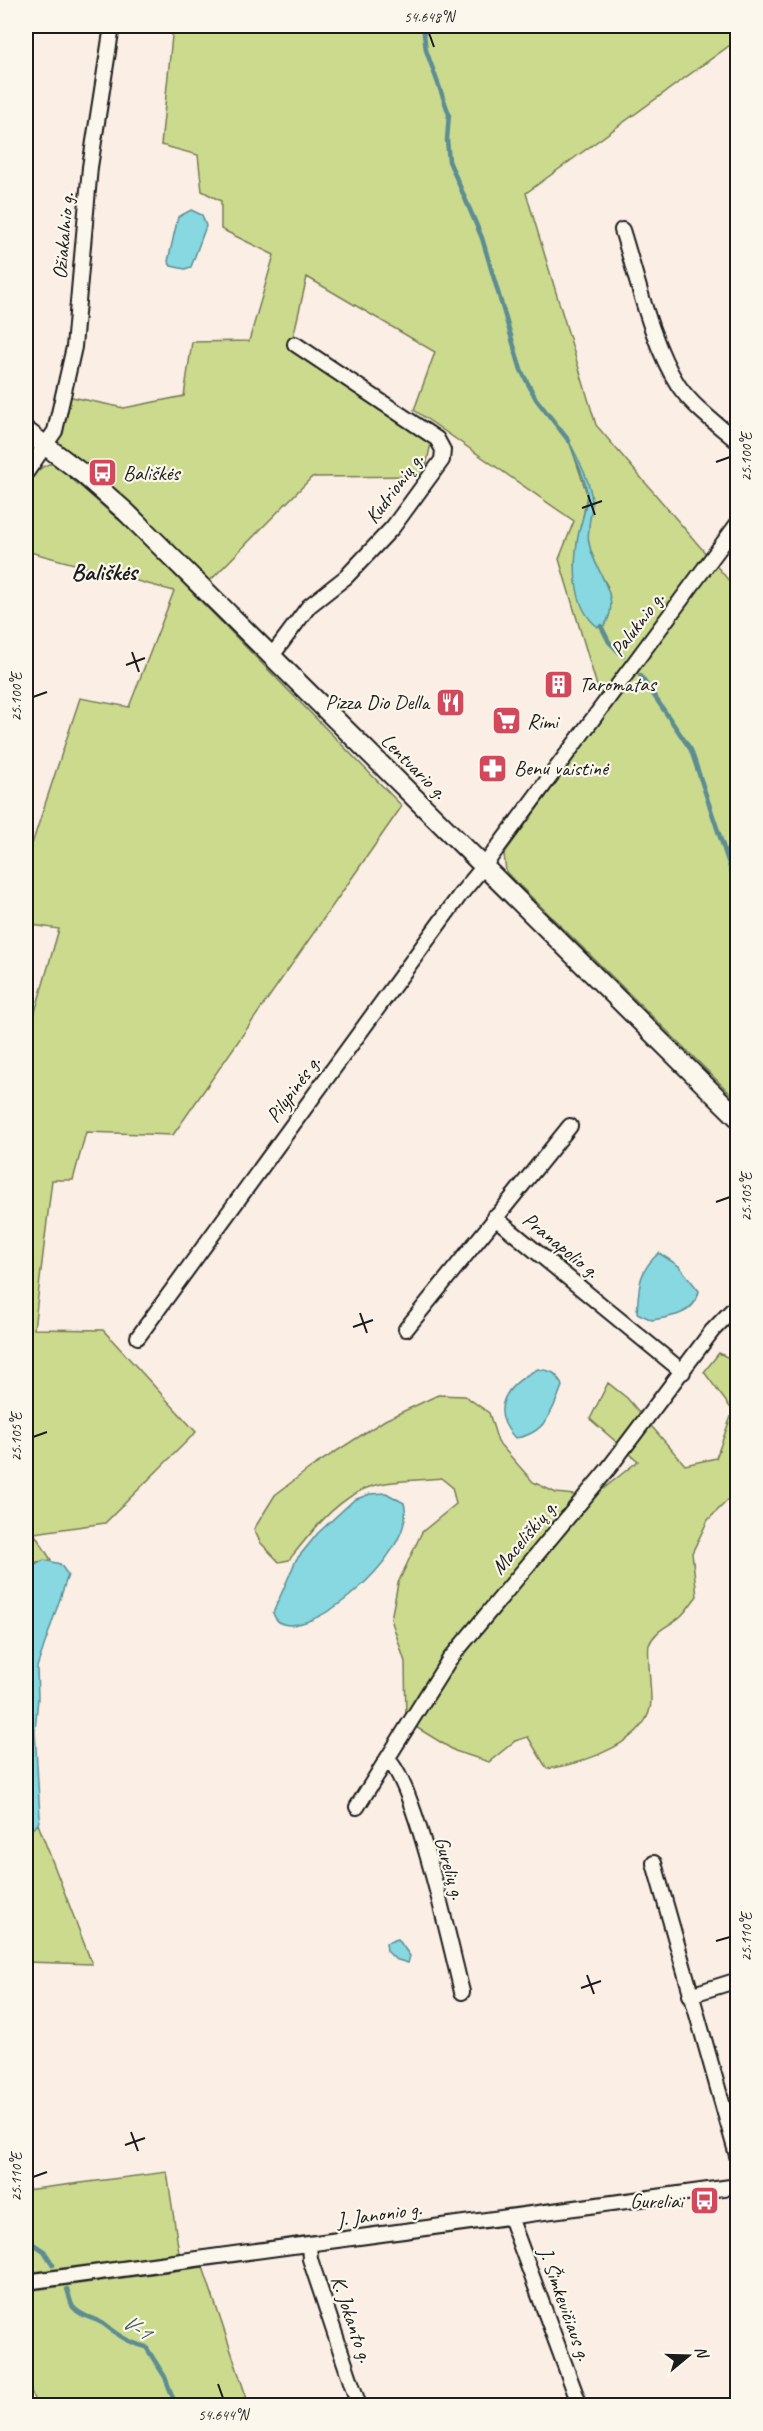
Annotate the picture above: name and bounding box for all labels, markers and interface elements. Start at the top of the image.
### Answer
text: 54.648°N [404,8,457,27]
street label: Ožiakalnio g. [46,191,80,280]
text: 25.100°E [737,430,756,481]
street label: Kudrionių g. [359,447,430,529]
bus stop icon: Bališkės [86,457,118,489]
place label: Bališkės [123,460,181,486]
district label: Bališkės [71,557,139,587]
street label: Paluknio g. [604,586,670,662]
building icon: Taromatas [542,668,574,700]
text: 25.100°E [7,670,26,721]
place label: Taromatas [579,671,657,697]
restaurant icon: Pizza Dio Della [434,686,466,718]
place label: Pizza Dio Della [325,689,431,715]
supermarket icon: Rimi [490,705,522,737]
place label: Rimi [527,708,561,734]
street label: Lentvario g. [375,727,453,805]
pharmacy icon: Benu vaistinė [477,752,509,784]
place label: Benu vaistinė [514,755,610,781]
street label: Pilypinės g. [260,1050,327,1128]
text: 25.105°E [737,1170,756,1221]
street label: Pranapolio g. [517,1206,605,1284]
text: 25.105°E [7,1410,26,1461]
street label: Maceliškių g. [485,1494,563,1580]
street label: Gurelių g. [429,1833,472,1903]
text: 25.110°E [737,1910,756,1961]
text: 25.110°E [7,2150,26,2201]
bus stop icon: Gureliai [688,2185,720,2217]
place label: Gureliai [630,2188,686,2214]
street label: J. Janonio g. [334,2195,424,2233]
street label: J. Šimkevičiaus g. [532,2243,598,2365]
street label: K. Jokanto g. [325,2272,379,2367]
water label: V-1 [117,2308,159,2348]
north arrow [658,2326,718,2386]
text: N [690,2344,713,2362]
text: 54.644°N [198,2406,251,2425]

